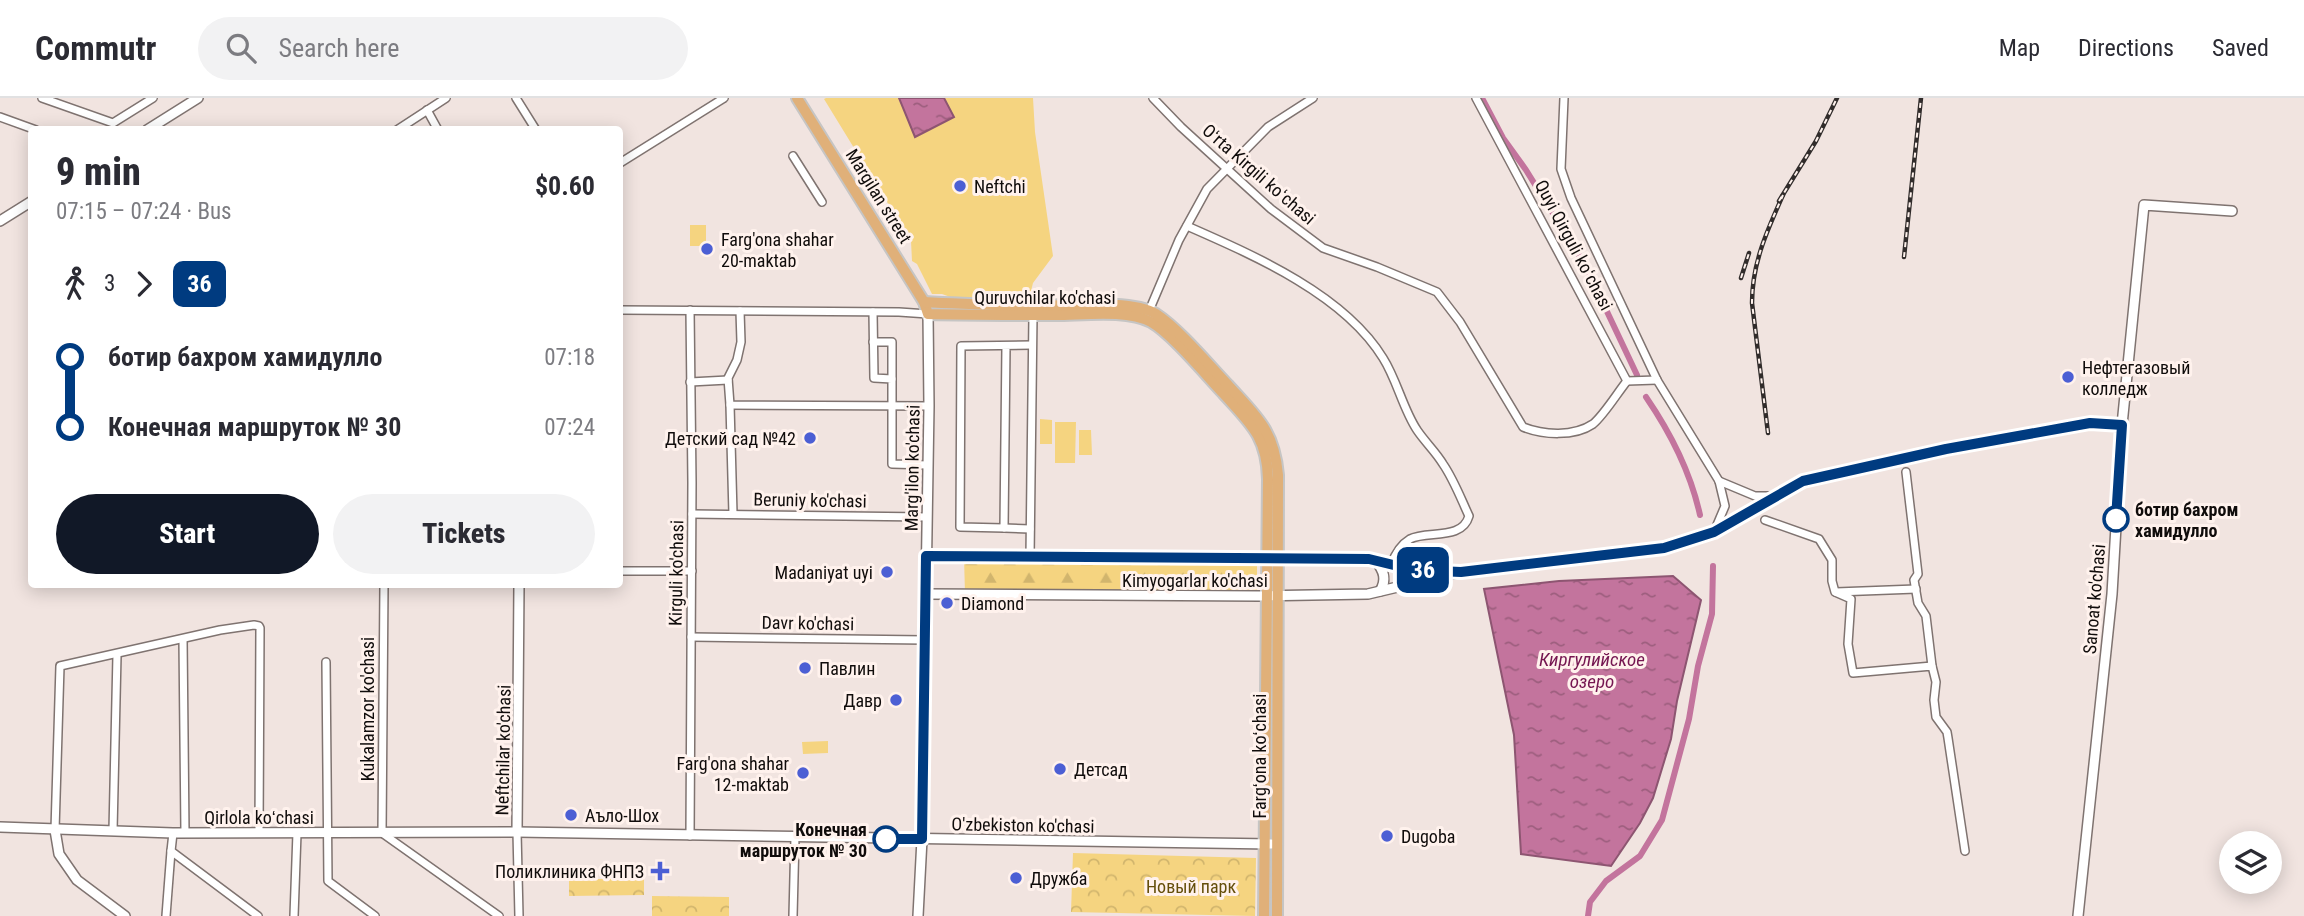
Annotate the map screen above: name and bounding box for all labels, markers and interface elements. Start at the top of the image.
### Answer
search box [198,17,688,80]
text: Commutr [35,29,156,68]
icon: search [222,29,260,67]
text: Search here [278,33,399,63]
text: Map [1999,34,2040,62]
text: Directions [2078,34,2174,62]
text: Saved [2212,34,2269,62]
street label: Oʻrta Kirgili koʻchasi [1198,119,1320,229]
street label: Margilan street [842,145,916,247]
text: 9 min [56,150,141,194]
text: $0.60 [535,171,595,201]
place label: Neftchi [974,176,1026,197]
street label: Quyi Qirguli koʻchasi [1531,176,1617,314]
marker: Neftchi [952,178,968,194]
text: 07:15 – 07:24 · Bus [56,198,232,225]
place label: Farg'ona shahar 20-maktab [721,229,834,271]
marker: Farg'ona shahar 20-maktab [699,241,715,257]
icon: walk [56,265,94,303]
icon: forward [125,265,163,303]
text: 3 [104,270,115,297]
text: 36 [187,270,212,298]
street label: Quruvchilar ko'chasi [974,287,1116,308]
text: ботир бахром хамидулло [108,342,382,372]
text: 07:18 [544,344,595,371]
place label: Нефтегазовый колледж [2082,357,2190,399]
marker: Нефтегазовый колледж [2060,369,2076,385]
street label: Marg'ilon ko'chasi [900,405,924,531]
text: Конечная маршруток № 30 [108,412,401,442]
text: 07:24 [544,414,595,441]
place label: Детский сад №42 [665,428,796,449]
marker: Детский сад №42 [802,430,818,446]
street label: Beruniy ko'chasi [753,489,867,511]
button: Start [56,494,319,574]
button: Tickets [333,494,595,574]
place label: ботир бахром хамидулло [2135,499,2238,541]
marker: ботир бахром хамидулло [2103,506,2129,532]
street label: Kirguli ko'chasi [665,520,687,626]
street label: Sanoat ko'chasi [2079,543,2109,655]
line badge: 36 [1392,547,1454,593]
text: 36 [1411,556,1435,584]
place label: Madaniyat uyi [775,562,873,583]
marker: Madaniyat uyi [879,564,895,580]
street label: Kimyogarlar ko'chasi [1122,570,1268,591]
place label: Diamond [961,593,1024,614]
marker: Diamond [939,595,955,611]
street label: Davr ko'chasi [762,612,854,634]
street label: Kukalamzor ko'chasi [357,637,378,781]
water label: Киргулийское озеро [1539,648,1645,693]
place label: Павлин [819,658,875,679]
marker: Павлин [797,660,813,676]
street label: Neftchilar ko'chasi [491,684,515,816]
place label: Давр [844,690,882,711]
marker: Давр [888,692,904,708]
street label: Fargʻona koʻchasi [1249,694,1270,818]
place label: Farg'ona shahar 12-maktab [676,753,790,795]
place label: Детсад [1074,759,1128,780]
marker: Детсад [1052,761,1068,777]
marker: Farg'ona shahar 12-maktab [795,765,811,781]
place label: Аъло-Шох [585,805,659,826]
street label: Qirlola koʻchasi [204,807,314,828]
marker: Аъло-Шох [563,807,579,823]
street label: O'zbekiston ko'chasi [951,813,1095,837]
place label: Конечная маршруток № 30 [740,819,867,861]
marker: Конечная маршруток № 30 [873,826,899,852]
place label: Dugoba [1401,826,1455,847]
marker: Dugoba [1379,828,1395,844]
map controls [2219,831,2282,894]
button: layers [2219,831,2282,894]
place label: Поликлиника ФНПЗ [495,861,644,882]
marker: Поликлиника ФНПЗ [650,861,670,881]
place label: Дружба [1030,868,1087,889]
marker: Дружба [1008,870,1024,886]
park label: Новый парк [1146,876,1236,897]

